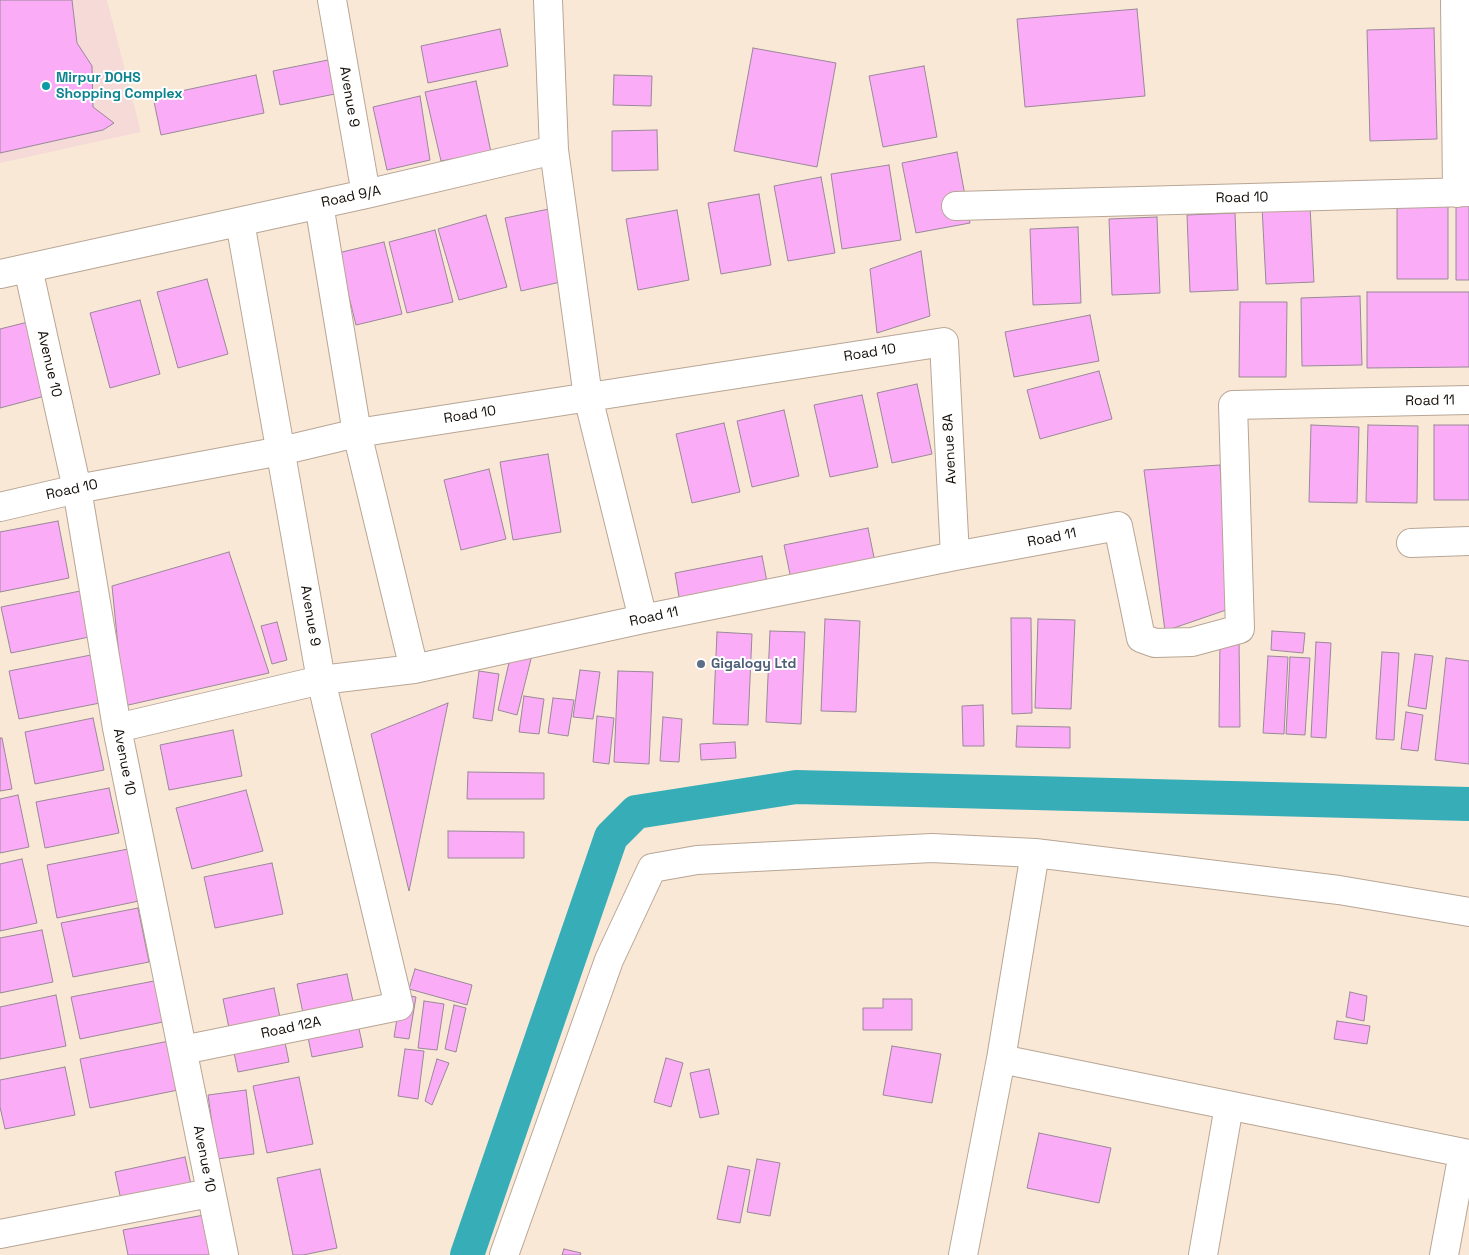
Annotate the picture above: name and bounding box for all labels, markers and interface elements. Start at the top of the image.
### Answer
street label: Avenue 9 [335,65,363,129]
place label: Mirpur DOHS Shopping Complex [56,70,182,102]
marker: Mirpur DOHS Shopping Complex [40,80,52,92]
street label: Road 9/A [320,183,382,211]
street label: Road 10 [1215,189,1269,207]
street label: Avenue 10 [33,329,65,399]
street label: Road 10 [843,341,897,365]
street label: Road 11 [1405,392,1455,410]
street label: Road 10 [443,403,497,427]
street label: Avenue 8A [940,413,960,485]
street label: Road 10 [44,476,100,504]
street label: Road 11 [1026,525,1078,551]
street label: Avenue 9 [296,584,324,648]
street label: Road 11 [628,604,680,630]
place label: Gigalogy Ltd [711,656,796,672]
marker: Gigalogy Ltd [695,658,707,670]
street label: Avenue 10 [109,727,139,797]
street label: Road 12A [259,1013,323,1043]
street label: Avenue 10 [189,1124,219,1194]

